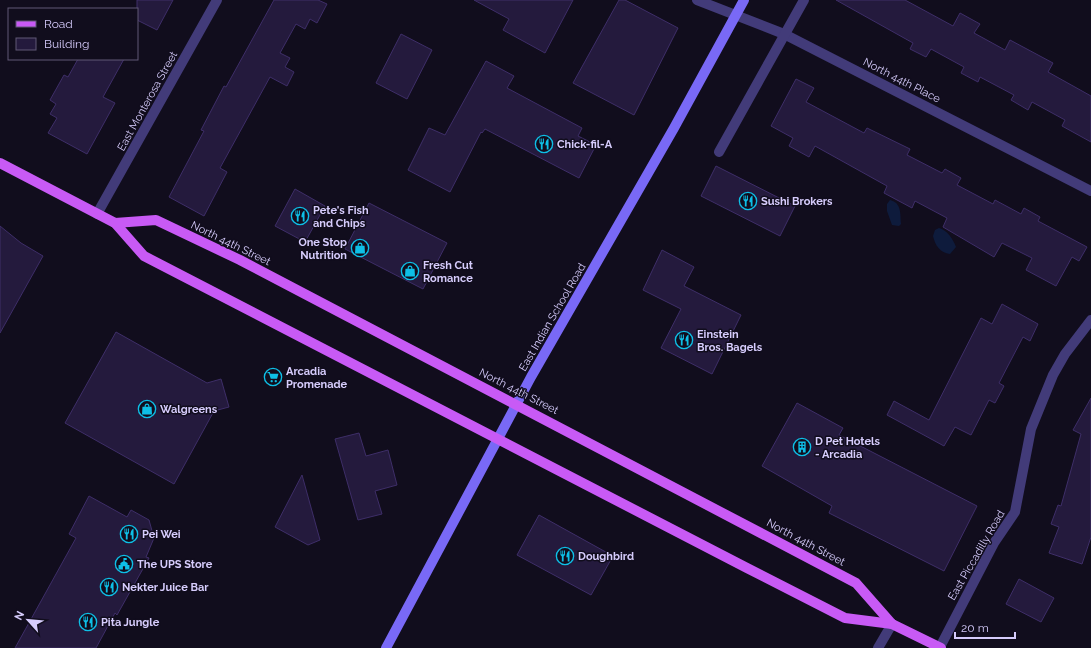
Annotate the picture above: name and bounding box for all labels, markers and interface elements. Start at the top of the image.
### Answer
legend [8,8,138,60]
text: Road [44,17,73,31]
text: Building [44,37,90,51]
street label: East Monterosa Street [115,49,180,153]
street label: North 44th Place [861,55,943,106]
restaurant icon: Chick-fil-A [534,134,554,154]
place label: Chick-fil-A [557,138,613,151]
restaurant icon: Sushi Brokers [738,191,758,211]
place label: Sushi Brokers [761,195,833,208]
place label: Pete's Fish and Chips [313,204,369,230]
restaurant icon: Pete's Fish and Chips [290,206,310,226]
street label: North 44th Street [189,219,273,269]
place label: One Stop Nutrition [298,236,347,262]
shop icon: One Stop Nutrition [350,238,370,258]
place label: Fresh Cut Romance [423,259,474,285]
shop icon: Fresh Cut Romance [400,261,420,281]
street label: East Indian School Road [516,261,589,373]
place label: Einstein Bros. Bagels [697,328,763,354]
restaurant icon: Einstein Bros. Bagels [674,330,694,350]
place label: Arcadia Promenade [286,365,348,391]
street label: North 44th Street [477,366,561,417]
supermarket icon: Arcadia Promenade [263,367,283,387]
shop icon: Walgreens [137,399,157,419]
place label: Walgreens [160,403,218,416]
place label: D Pet Hotels - Arcadia [815,435,881,461]
building icon: D Pet Hotels - Arcadia [792,437,812,457]
street label: East Piccadilly Road [945,508,1008,603]
street label: North 44th Street [764,516,848,569]
restaurant icon: Pei Wei [119,524,139,544]
place label: Pei Wei [142,528,181,541]
restaurant icon: Doughbird [555,546,575,566]
place label: Doughbird [578,550,634,563]
public building icon: The UPS Store [114,554,134,574]
place label: The UPS Store [137,558,213,571]
restaurant icon: Nekter Juice Bar [99,577,119,597]
place label: Nekter Juice Bar [122,581,209,594]
north arrow [8,600,48,640]
text: N [12,609,27,622]
restaurant icon: Pita Jungle [78,612,98,632]
scale bar [955,614,1015,640]
place label: Pita Jungle [101,616,160,629]
text: 20 m [961,621,989,635]

